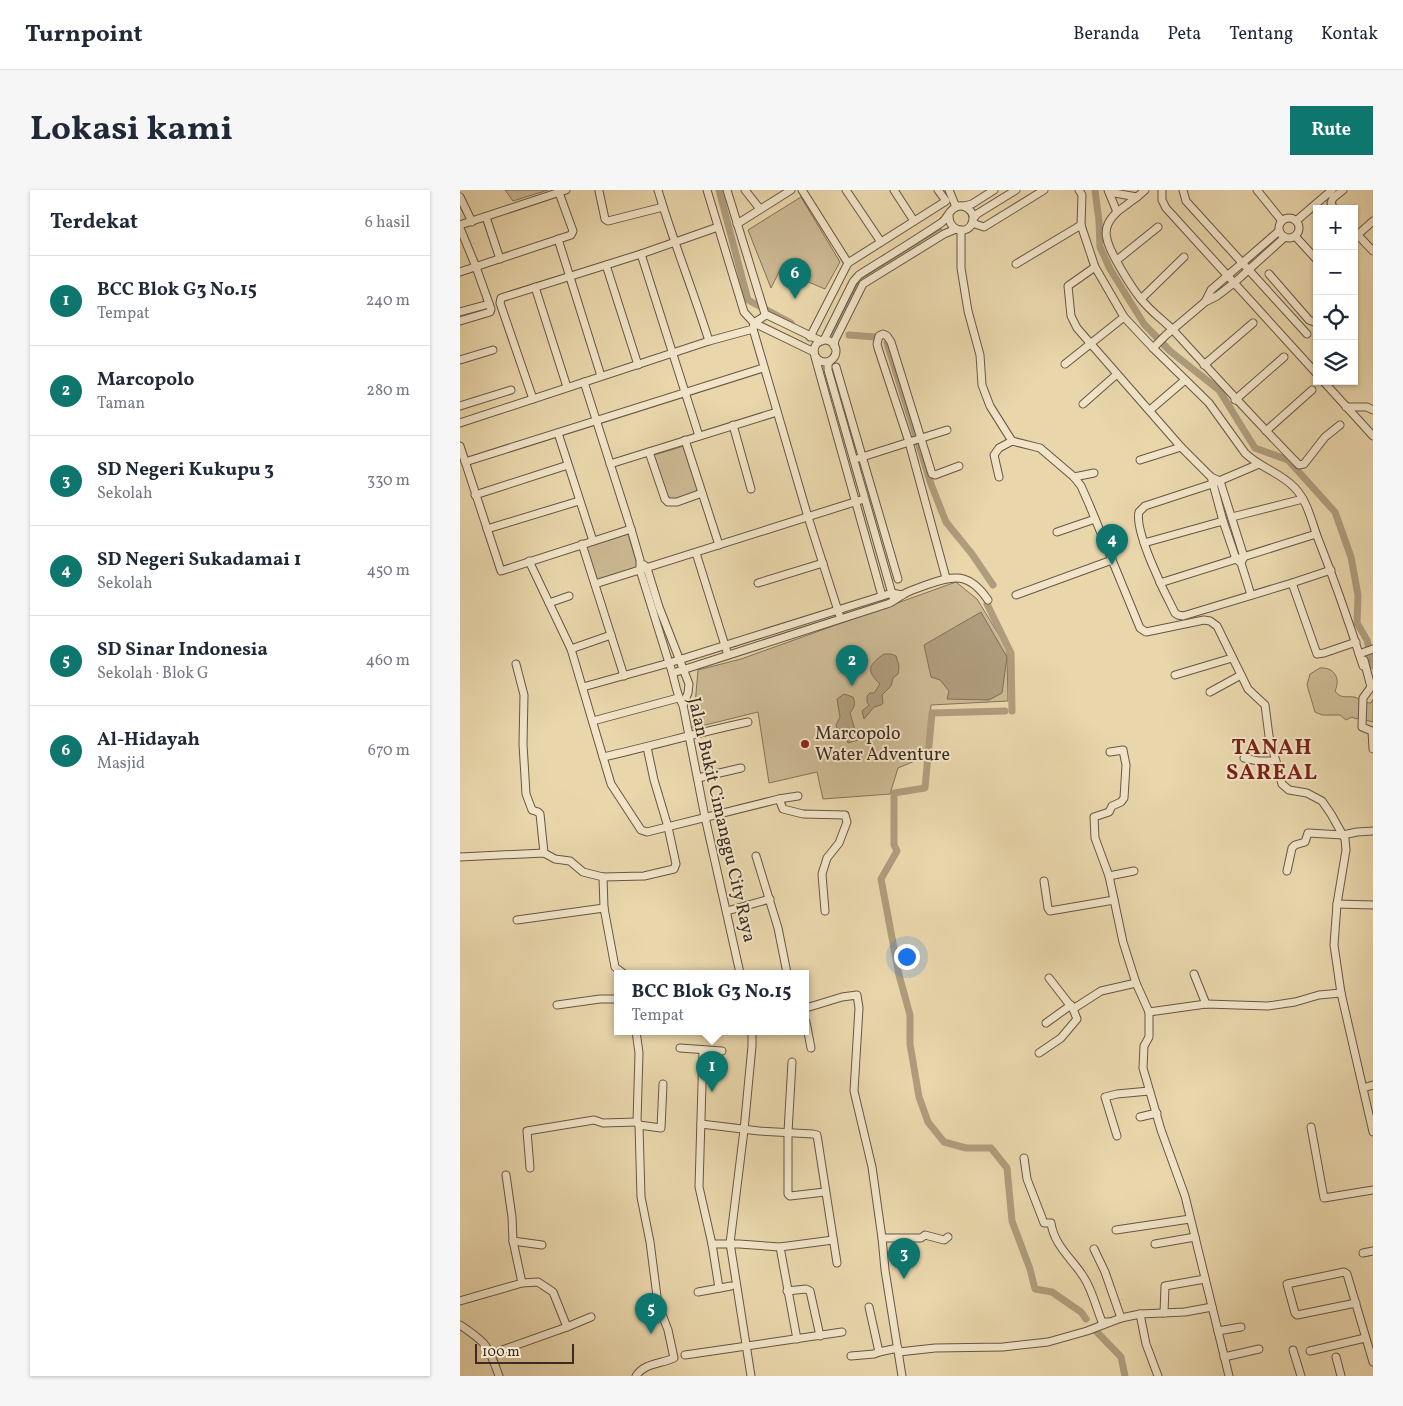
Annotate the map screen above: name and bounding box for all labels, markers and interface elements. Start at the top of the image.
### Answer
text: Turnpoint [25,18,143,52]
text: Beranda [1073,22,1139,47]
text: Peta [1167,22,1201,47]
text: Tentang [1229,22,1293,47]
text: Kontak [1321,22,1378,47]
text: Lokasi kami [30,106,233,154]
button: Rute [1290,106,1373,155]
map controls [1313,205,1358,385]
button: + [1313,205,1358,250]
text: Terdekat [50,208,138,237]
text: 6 hasil [365,212,410,234]
button: − [1313,250,1358,295]
pin: 6 [779,258,811,299]
text: BCC Blok G3 No.15 [97,277,257,303]
text: 1 [63,290,69,312]
text: 240 m [366,290,410,312]
button: locate [1313,295,1358,340]
text: Tempat [97,303,150,325]
button: layers [1313,340,1358,385]
text: Marcopolo [97,367,194,393]
text: 2 [62,380,70,402]
text: 280 m [366,380,410,402]
text: Taman [97,393,145,415]
text: SD Negeri Kukupu 3 [97,457,274,483]
text: 3 [62,470,70,492]
text: 330 m [367,470,410,492]
text: Sekolah [97,483,153,505]
pin: 4 [1096,524,1128,565]
text: SD Negeri Sukadamai 1 [97,547,301,573]
text: 4 [61,560,71,582]
text: 450 m [367,560,410,582]
text: Sekolah [97,573,153,595]
text: SD Sinar Indonesia [97,637,268,663]
pin: 2 [836,645,868,686]
text: 5 [62,650,70,672]
text: 460 m [366,650,410,672]
text: Sekolah · Blok G [97,663,209,685]
street label: Jalan Bukit Cimanggu City Raya [681,695,761,945]
place label: Marcopolo Water Adventure [815,722,950,768]
text: Al-Hidayah [97,727,200,753]
district label: TANAH SAREAL [1226,733,1318,789]
marker: Marcopolo Water Adventure [799,738,811,750]
text: 6 [62,740,70,762]
text: 670 m [368,740,410,762]
text: Masjid [97,753,145,775]
your location [894,944,920,970]
popup [614,970,809,1035]
text: BCC Blok G3 No.15 [632,979,791,1005]
text: Tempat [632,1005,684,1027]
pin: 1 [696,1051,728,1092]
pin: 3 [888,1238,920,1279]
pin: 5 [635,1293,667,1334]
scale bar [475,1341,574,1364]
text: 100 m [482,1343,520,1362]

